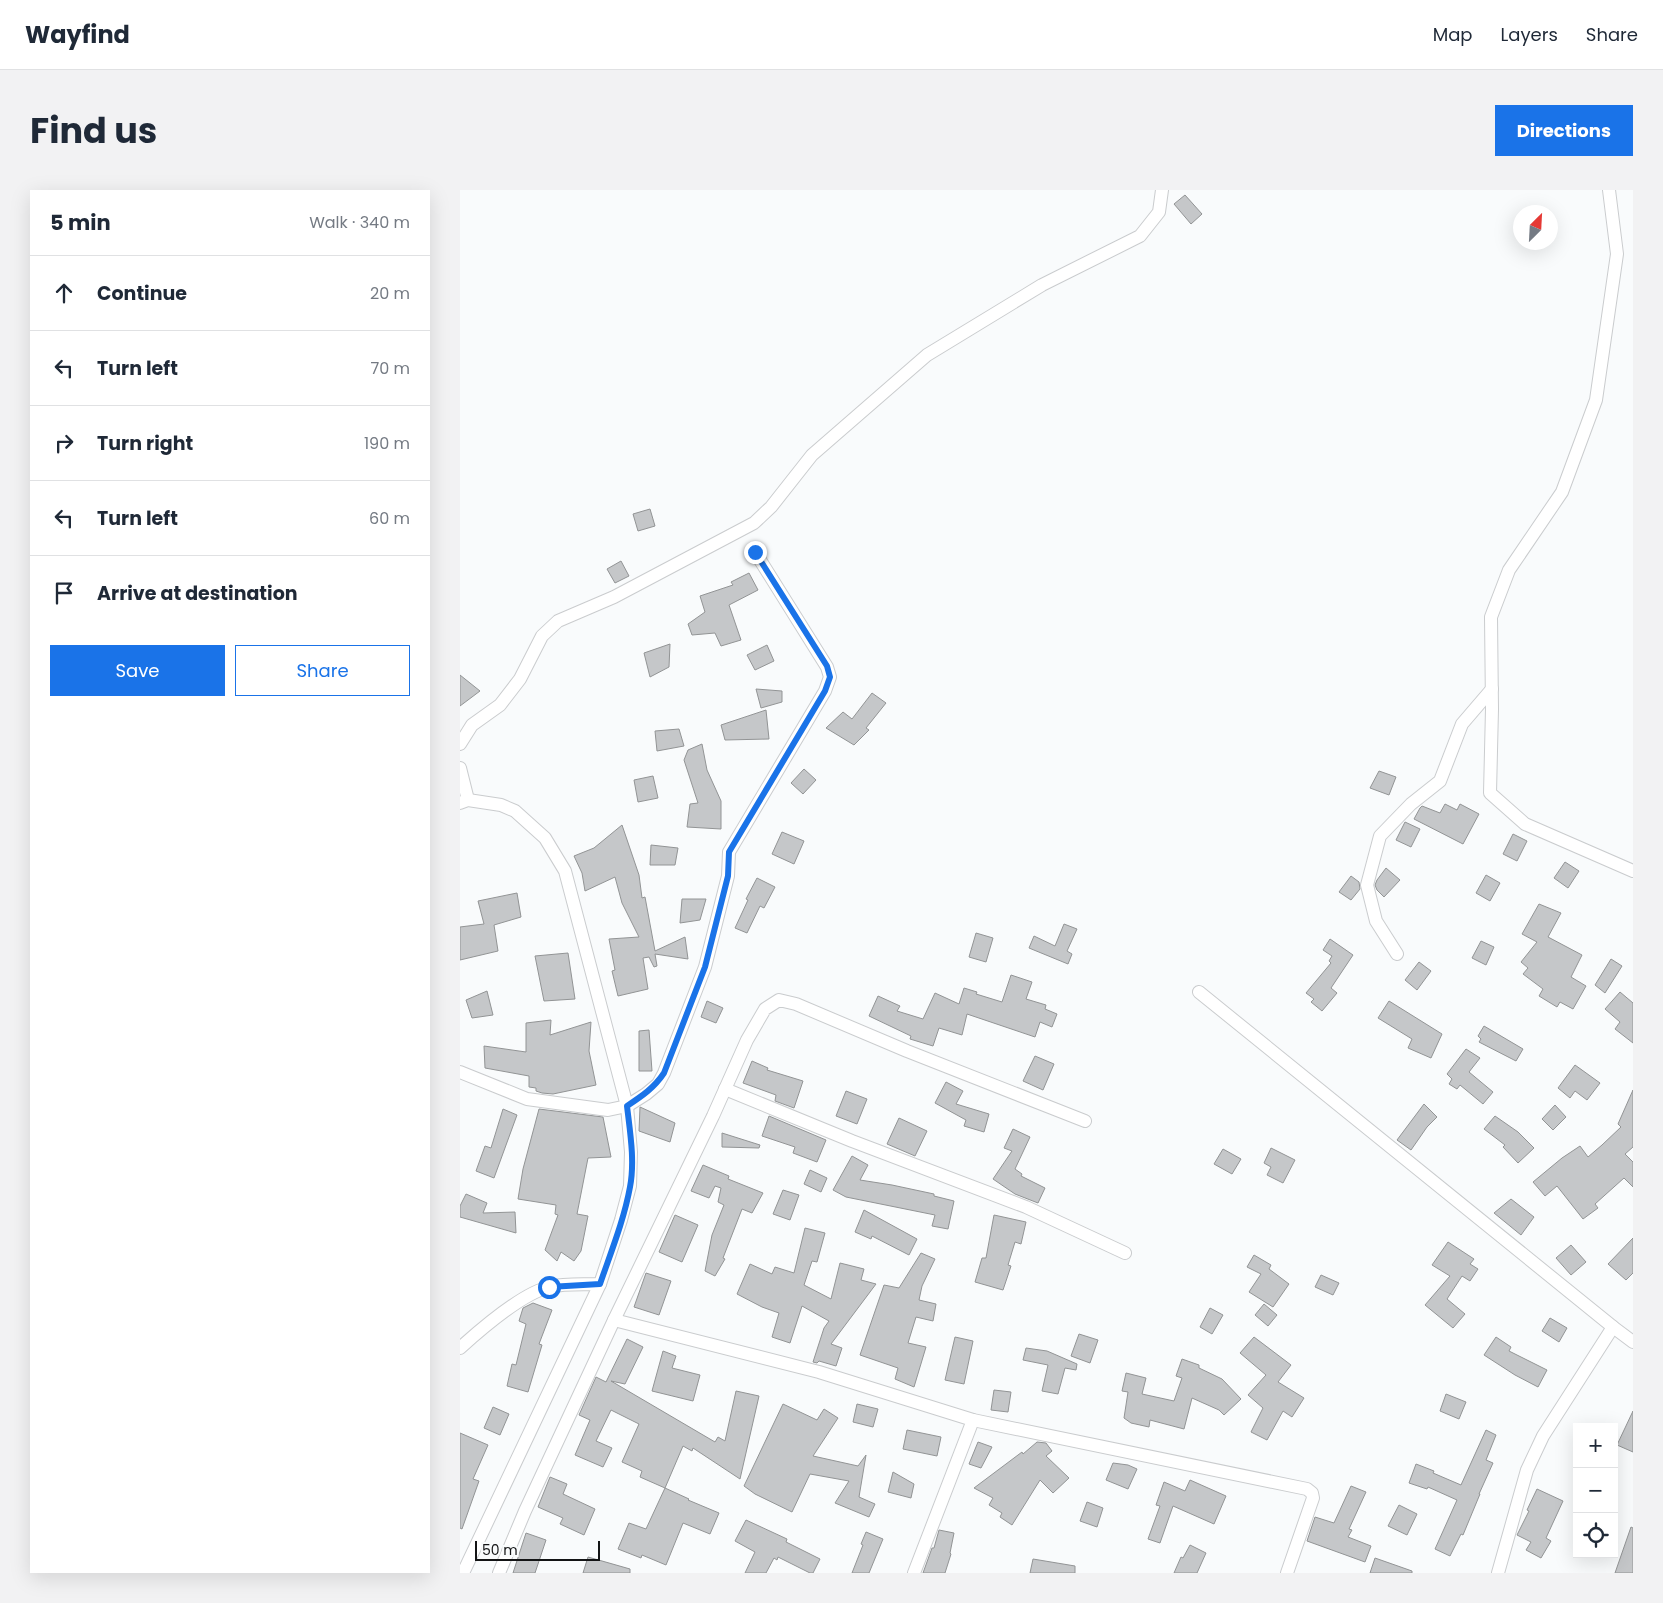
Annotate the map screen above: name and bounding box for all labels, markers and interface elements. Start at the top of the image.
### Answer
text: Wayfind [25,18,130,51]
text: Map [1433,22,1473,47]
text: Layers [1501,22,1558,47]
text: Share [1586,22,1638,47]
button: Directions [1495,105,1633,156]
text: Find us [30,106,157,155]
north arrow [1513,205,1558,250]
text: 5 min [50,208,111,237]
text: Walk · 340 m [309,211,410,234]
icon: ahead [50,279,78,307]
text: Continue [97,280,187,307]
text: 20 m [370,282,410,305]
icon: left [50,354,78,382]
text: Turn left [97,355,178,382]
text: 70 m [370,357,410,380]
icon: right [50,429,78,457]
text: Turn right [97,430,193,457]
text: 190 m [364,432,410,455]
icon: left [50,504,78,532]
text: Turn left [97,505,178,532]
text: 60 m [369,507,410,530]
route end [744,541,767,564]
icon: arrive [50,579,78,607]
text: Arrive at destination [97,580,298,607]
button: Save [50,645,225,696]
button: Share [235,645,410,696]
route start [538,1276,561,1299]
map controls [1573,1423,1618,1558]
button: + [1573,1423,1618,1468]
button: − [1573,1468,1618,1513]
button: locate [1573,1513,1618,1558]
scale bar [475,1538,600,1561]
text: 50 m [482,1540,518,1560]

